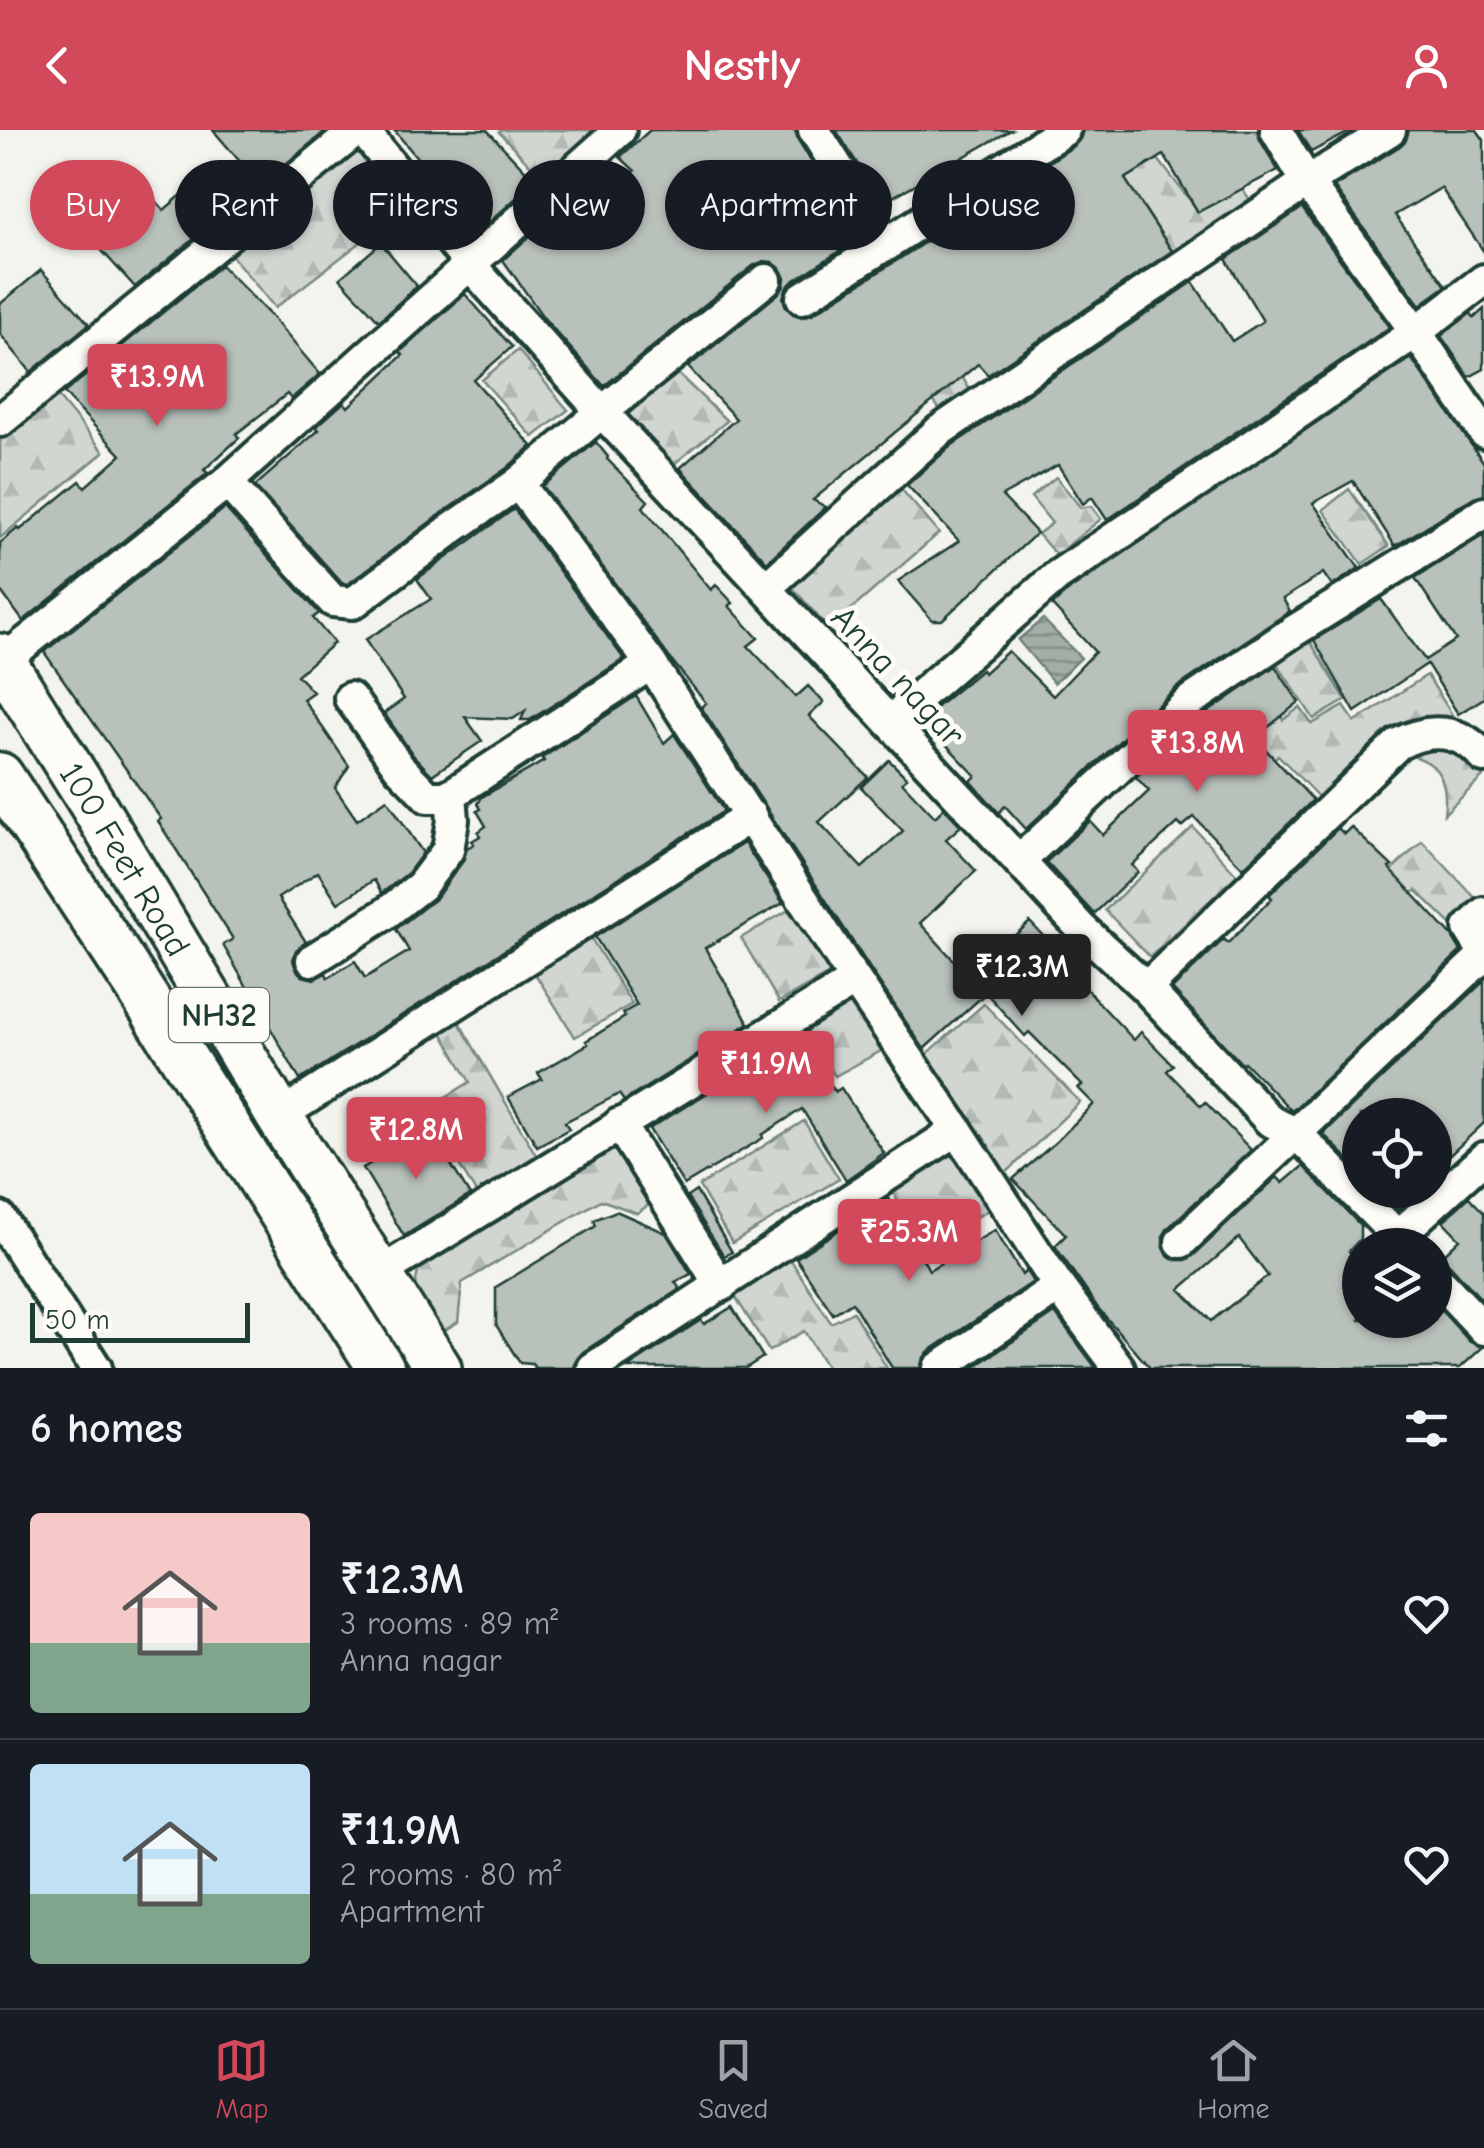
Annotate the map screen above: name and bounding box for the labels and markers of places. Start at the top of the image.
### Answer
pin: ₹13.9M [76,344,238,429]
pin: ₹13.8M [1116,710,1278,795]
pin: ₹12.3M [941,934,1103,1019]
pin: ₹11.9M [685,1031,847,1116]
pin: ₹12.8M [335,1097,497,1182]
pin: ₹25.3M [828,1199,990,1284]

